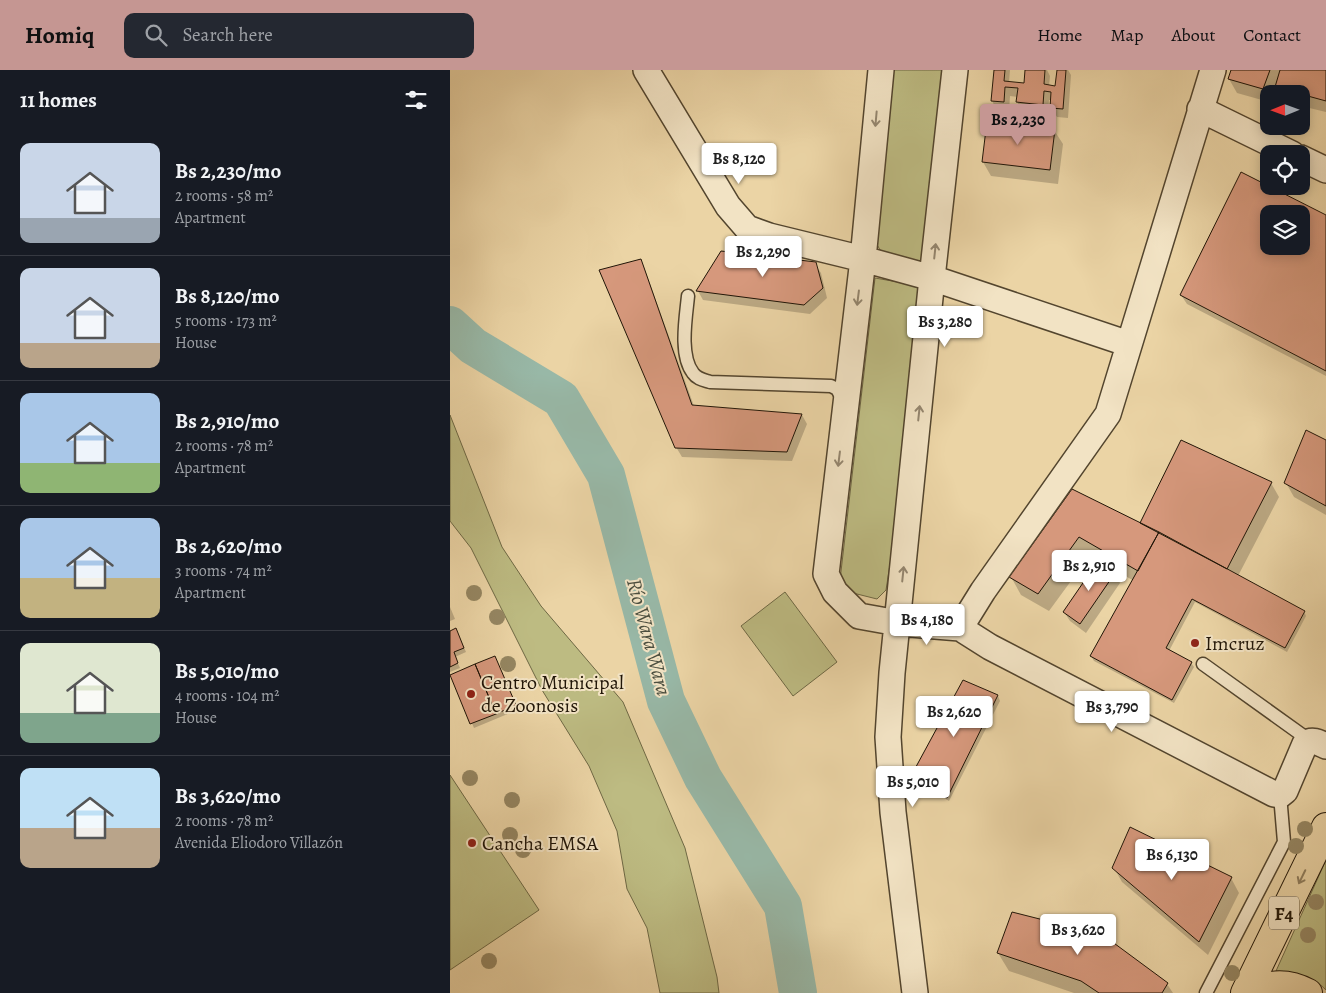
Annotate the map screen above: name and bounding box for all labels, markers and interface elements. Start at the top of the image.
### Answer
search box [124,13,474,58]
text: Homiq [25,19,94,51]
icon: search [142,21,170,49]
text: Search here [182,22,273,48]
text: Home [1037,23,1082,47]
text: Map [1110,23,1143,47]
text: About [1171,23,1215,47]
text: Contact [1243,23,1301,47]
north arrow [1260,85,1310,135]
map controls [1260,85,1310,255]
text: 11 homes [20,86,97,114]
icon: filters [402,86,430,114]
pin: Bs 2,230 [966,104,1070,146]
text: Bs 2,230 [991,109,1045,131]
one-way arrow [871,110,881,126]
pin: Bs 8,120 [687,142,791,185]
button: locate [1260,145,1310,195]
text: Bs 8,120 [713,148,765,170]
text: Bs 2,230/mo [175,157,281,185]
icon: home [60,163,120,223]
text: 2 rooms · 58 m² [175,185,273,207]
button: layers [1260,205,1310,255]
text: Apartment [175,207,246,229]
pin: Bs 2,290 [711,236,815,278]
text: Bs 2,290 [736,241,790,263]
one-way arrow [930,243,940,259]
text: Bs 8,120/mo [175,282,280,310]
icon: home [60,288,120,348]
one-way arrow [853,289,863,305]
pin: Bs 3,280 [893,306,997,348]
text: 5 rooms · 173 m² [175,310,277,332]
text: Bs 3,280 [918,311,972,333]
text: House [175,332,217,354]
one-way arrow [914,405,924,421]
text: Bs 2,910/mo [175,407,279,435]
icon: home [60,413,120,473]
text: 2 rooms · 78 m² [175,435,273,457]
one-way arrow [834,451,844,467]
text: Apartment [175,457,246,479]
text: Bs 2,620/mo [175,532,282,560]
icon: home [60,538,120,598]
pin: Bs 2,910 [1037,550,1141,592]
text: Bs 2,910 [1063,555,1115,577]
text: 3 rooms · 74 m² [175,560,272,582]
one-way arrow [898,567,908,583]
water label: Río Wara Wara [620,575,678,699]
text: Apartment [175,582,246,604]
pin: Bs 4,180 [875,604,979,646]
text: Bs 4,180 [901,609,953,631]
place label: Imcruz [1205,630,1265,657]
marker: Imcruz [1189,637,1201,649]
text: Bs 5,010/mo [175,657,279,685]
icon: home [60,663,120,723]
place label: Centro Municipal de Zoonosis [481,669,624,719]
text: 4 rooms · 104 m² [175,685,280,707]
marker: Centro Municipal de Zoonosis [465,688,477,700]
pin: Bs 3,790 [1060,690,1164,733]
pin: Bs 2,620 [902,696,1006,738]
text: Bs 3,790 [1086,696,1138,718]
text: Bs 2,620 [927,701,981,723]
text: House [175,707,217,729]
pin: Bs 5,010 [861,766,965,808]
text: Bs 5,010 [887,771,939,793]
text: Bs 3,620/mo [175,782,281,810]
icon: home [60,788,120,848]
text: 2 rooms · 78 m² [175,810,273,832]
place label: Cancha EMSA [482,830,599,857]
text: Avenida Eliodoro Villazón [175,832,343,854]
marker: Cancha EMSA [466,837,478,849]
pin: Bs 6,130 [1120,838,1224,881]
text: Bs 6,130 [1146,844,1198,866]
one-way arrow [1297,869,1306,884]
road number: F4 [1269,896,1299,930]
pin: Bs 3,620 [1026,914,1130,956]
text: Bs 3,620 [1051,919,1105,941]

